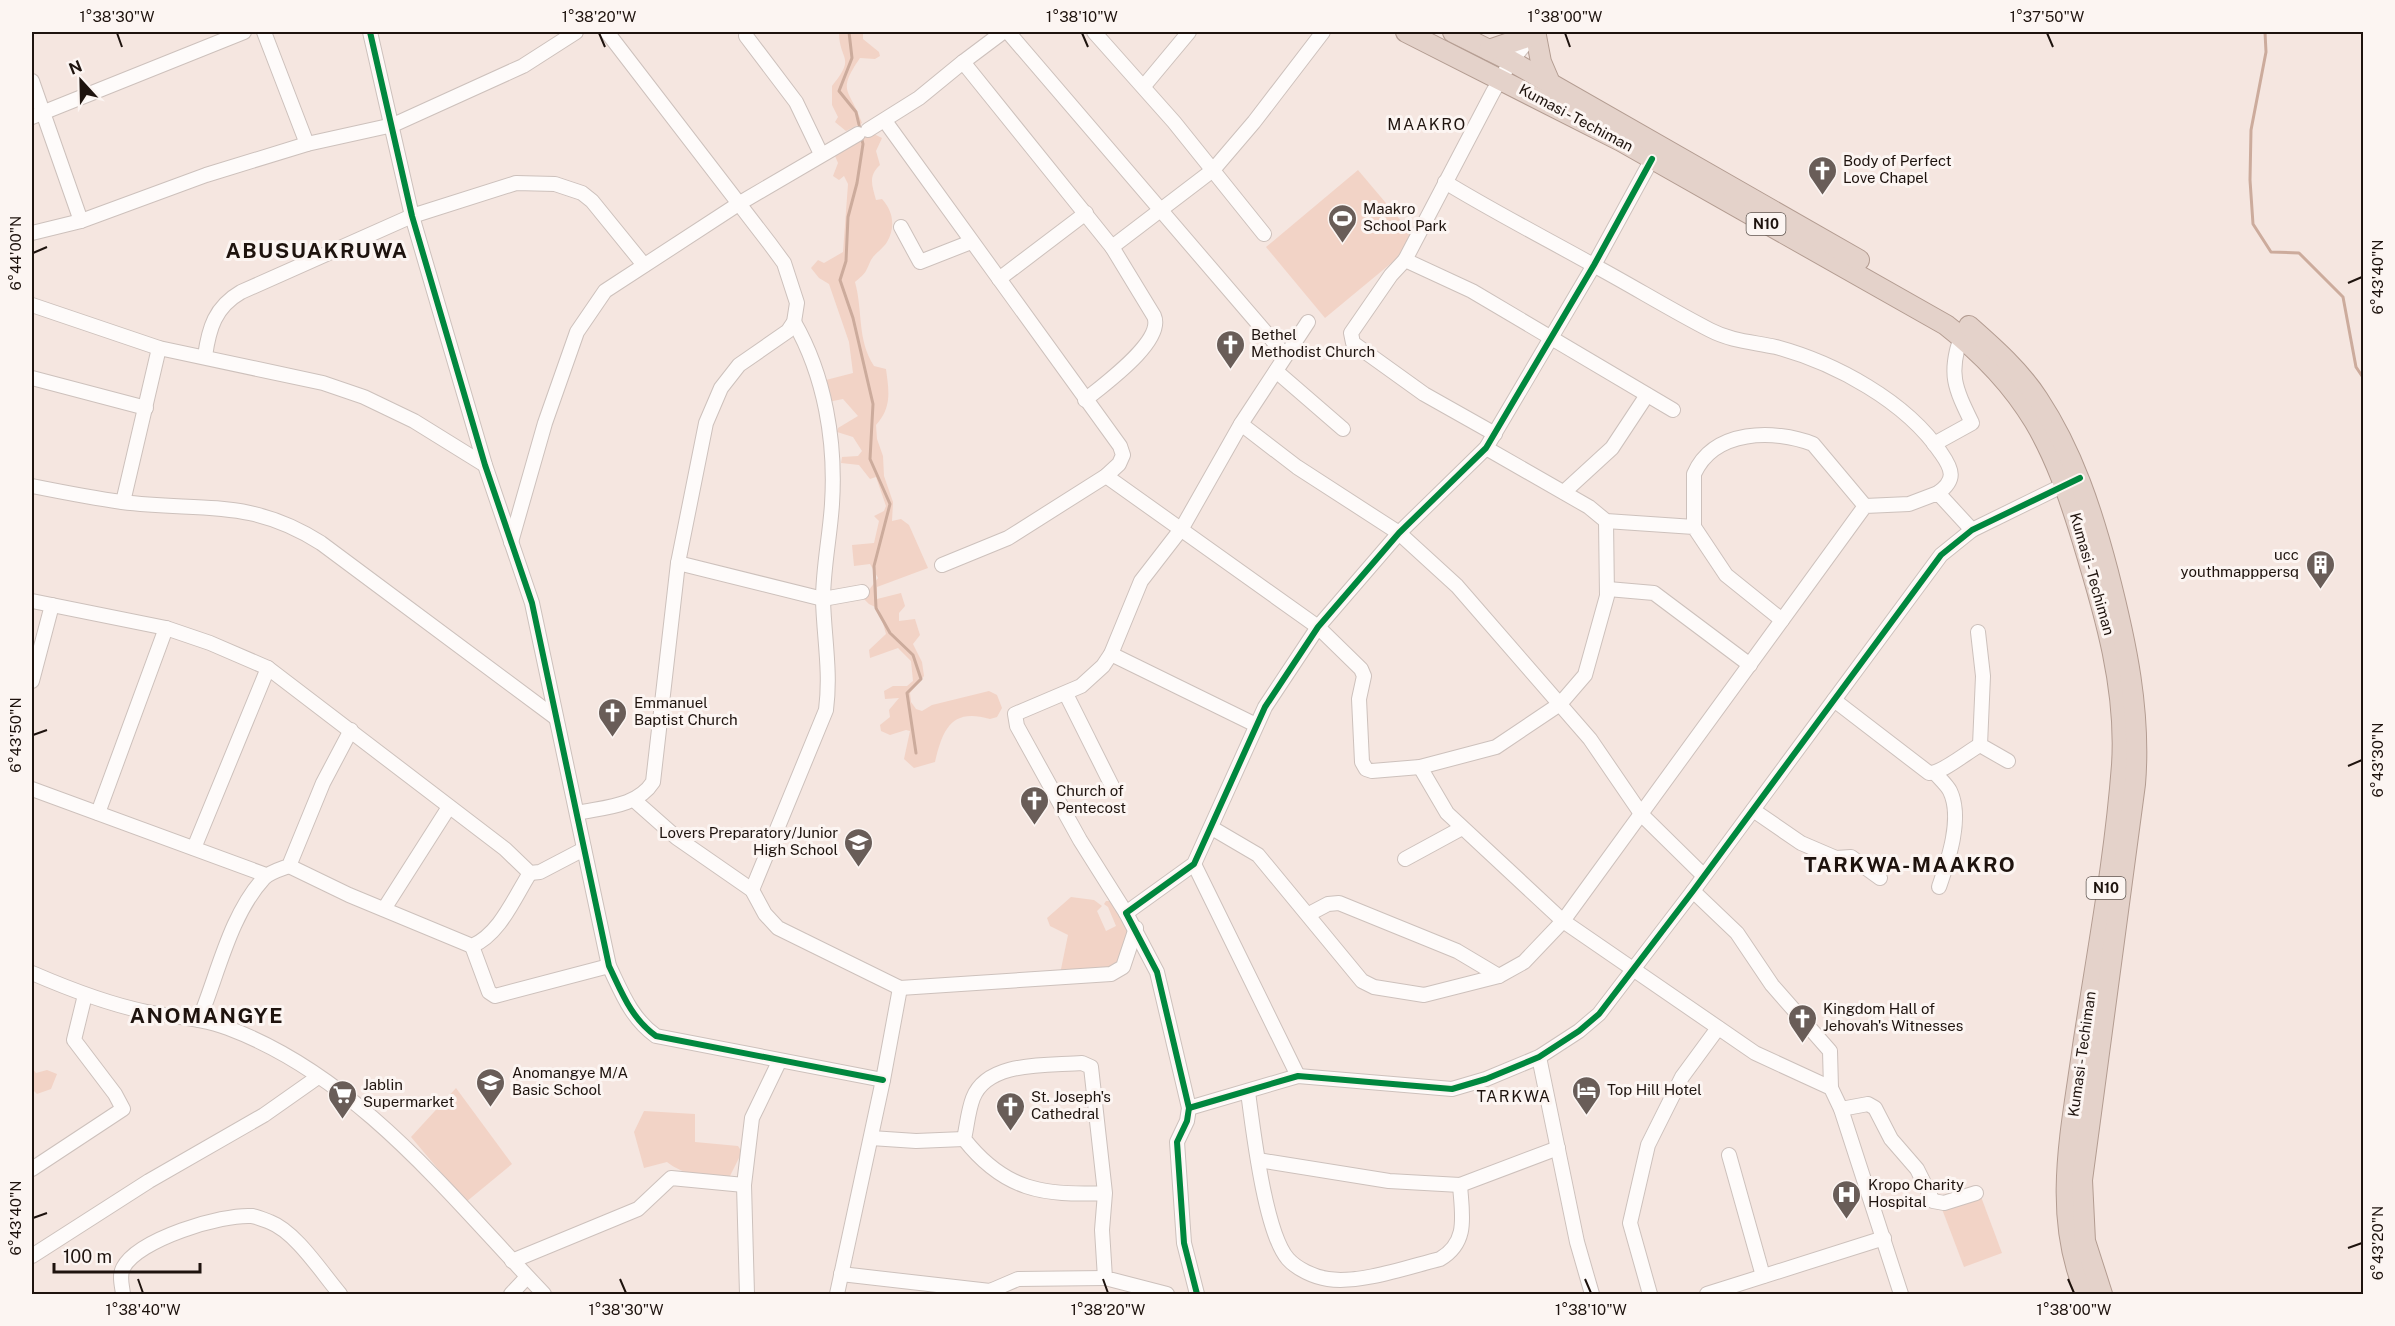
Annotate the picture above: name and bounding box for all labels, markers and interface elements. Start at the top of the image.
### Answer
text: 1°38'30"W [79,8,155,25]
text: 1°38'20"W [562,8,636,25]
text: 1°38'10"W [1046,8,1118,25]
text: 1°38'00"W [1528,8,1602,25]
text: 1°37'50"W [2010,8,2084,25]
north arrow [51,51,111,111]
text: N [66,56,85,79]
street label: Kumasi - Techiman [1516,80,1636,155]
district label: MAAKRO [1387,115,1467,134]
place label: Body of Perfect Love Chapel [1843,152,1952,186]
church icon: Body of Perfect Love Chapel [1806,154,1838,196]
place label: Maakro School Park [1363,200,1447,234]
sports icon: Maakro School Park [1326,202,1358,244]
road number: N10 [1746,213,1786,235]
text: 6°44'00"N [7,216,24,290]
district label: ABUSUAKRUWA [225,238,409,263]
text: 6°43'40"N [2369,239,2386,315]
place label: Bethel Methodist Church [1251,326,1375,360]
church icon: Bethel Methodist Church [1214,328,1246,370]
street label: Kumasi - Techiman [2067,511,2118,637]
place label: ucc youthmapppersq [2181,546,2299,580]
building icon: ucc youthmapppersq [2304,548,2336,590]
place label: Emmanuel Baptist Church [634,694,738,728]
church icon: Emmanuel Baptist Church [597,696,629,738]
text: 6°43'50"N [7,697,24,773]
text: 6°43'30"N [2369,722,2386,798]
place label: Church of Pentecost [1056,782,1126,816]
church icon: Church of Pentecost [1019,784,1051,826]
place label: Lovers Preparatory/Junior High School [659,824,838,858]
school or university icon: Lovers Preparatory/Junior High School [843,826,875,868]
district label: TARKWA-MAAKRO [1804,852,2016,877]
road number: N10 [2086,877,2126,899]
street label: Kumasi - Techiman [2064,990,2099,1118]
place label: Kingdom Hall of Jehovah's Witnesses [1823,1000,1963,1034]
church icon: Kingdom Hall of Jehovah's Witnesses [1786,1002,1818,1044]
district label: ANOMANGYE [130,1003,284,1028]
place label: Anomangye M/A Basic School [512,1064,628,1098]
school or university icon: Anomangye M/A Basic School [475,1066,507,1108]
hotel icon: Top Hill Hotel [1570,1074,1602,1116]
place label: Jablin Supermarket [363,1076,454,1110]
supermarket icon: Jablin Supermarket [326,1078,358,1120]
place label: Top Hill Hotel [1607,1081,1702,1098]
district label: TARKWA [1476,1087,1552,1106]
place label: St. Joseph's Cathedral [1031,1088,1111,1122]
church icon: St. Joseph's Cathedral [994,1090,1026,1132]
place label: Kropo Charity Hospital [1868,1176,1964,1210]
hospital icon: Kropo Charity Hospital [1831,1178,1863,1220]
text: 6°43'40"N [7,1180,24,1256]
text: 6°43'20"N [2369,1206,2386,1280]
scale bar [54,1236,200,1274]
text: 100 m [63,1246,112,1267]
text: 1°38'40"W [105,1301,181,1318]
text: 1°38'30"W [588,1301,664,1318]
text: 1°38'20"W [1071,1301,1145,1318]
text: 1°38'10"W [1555,1301,1627,1318]
text: 1°38'00"W [2037,1301,2111,1318]

